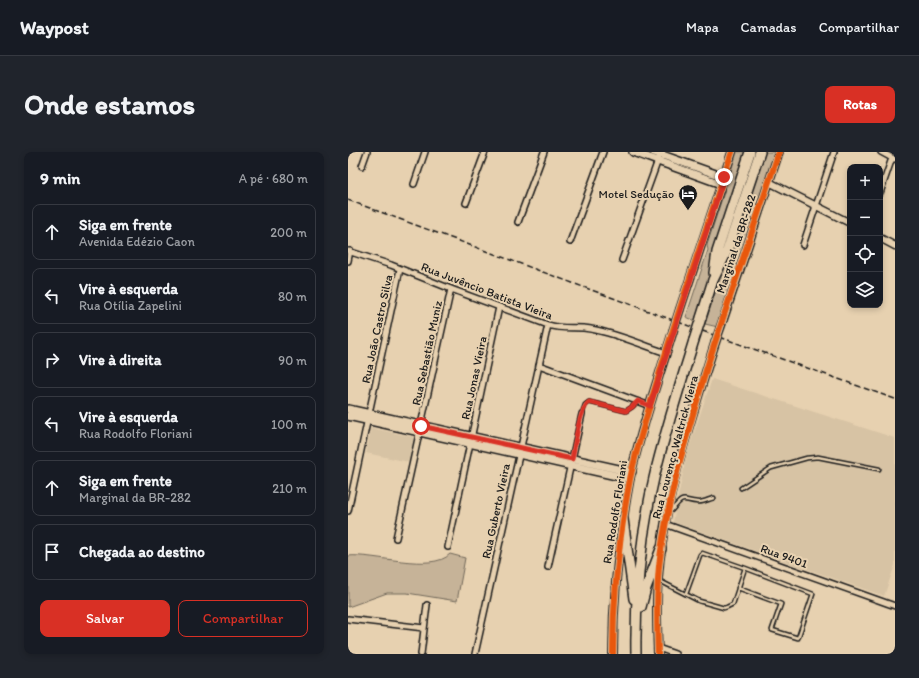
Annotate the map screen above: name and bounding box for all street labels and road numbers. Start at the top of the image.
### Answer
street label: Marginal da BR-282 [713,192,759,295]
street label: Rua Juvêncio Batista Vieira [419,259,555,323]
street label: Rua João Castro Silva [359,273,395,385]
street label: Rua Sebastião Muniz [409,299,445,407]
street label: Rua Jonas Vieira [458,335,490,421]
street label: Rua Lourenço Waltrick Vieira [649,373,701,520]
street label: Rua Rodolfo Floriani [600,459,630,565]
street label: Rua Guberto Vieira [479,461,513,560]
street label: Rua 9401 [759,541,810,571]

